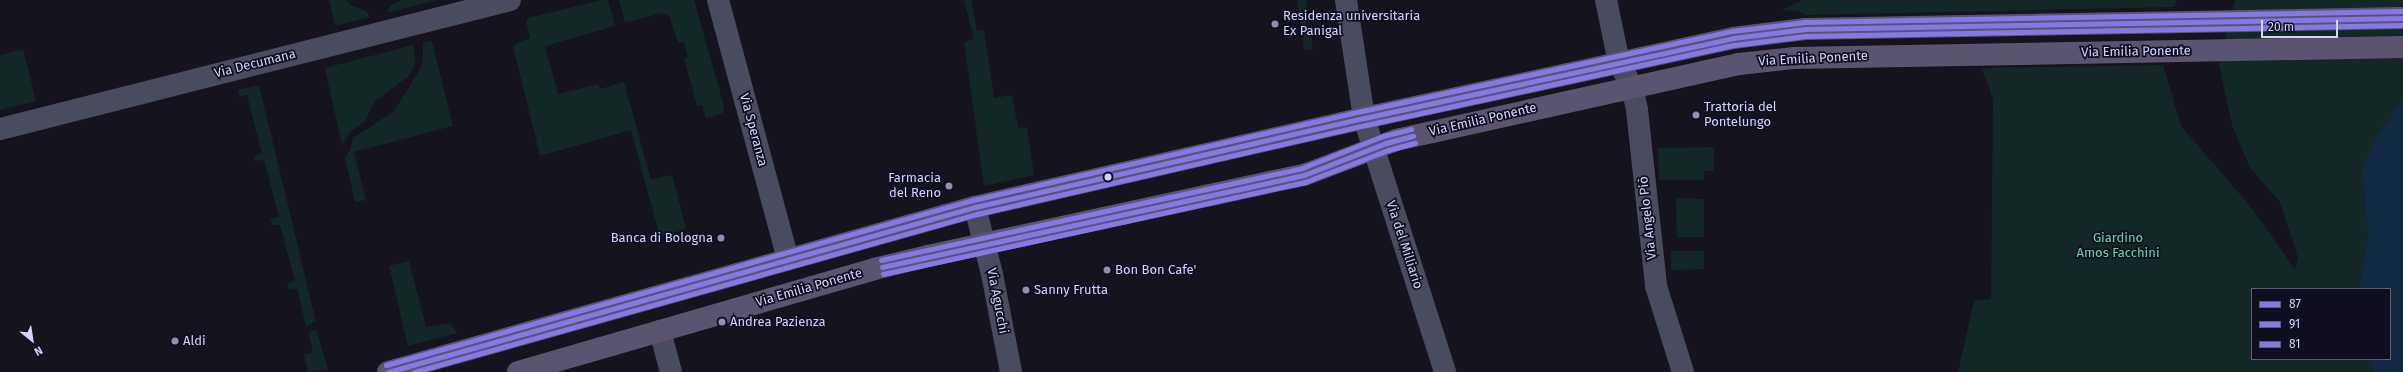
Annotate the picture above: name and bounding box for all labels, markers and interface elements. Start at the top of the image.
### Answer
place label: Residenza universitaria Ex Panigal [1283,9,1420,40]
scale bar [2263,12,2340,38]
marker: Residenza universitaria Ex Panigal [1270,19,1280,29]
text: 20 m [2268,20,2294,34]
street label: Via Emilia Ponente [2081,43,2191,61]
street label: Via Decumana [213,46,297,82]
street label: Via Emilia Ponente [1758,48,1868,70]
street label: Via Speranza [736,92,770,168]
street label: Via Emilia Ponente [1428,100,1538,140]
place label: Trattoria del Pontelungo [1704,100,1777,131]
marker: Trattoria del Pontelungo [1691,110,1701,120]
place label: Farmacia del Reno [888,171,941,202]
unlabelled marker [1103,172,1113,182]
street label: Via Angelo Piò [1636,176,1660,260]
marker: Farmacia del Reno [944,181,954,191]
street label: Via del Milliario [1382,199,1426,291]
place label: Banca di Bologna [611,230,713,246]
park label: Giardino Amos Facchini [2076,231,2160,262]
marker: Banca di Bologna [716,233,726,243]
place label: Bon Bon Cafe' [1115,262,1196,278]
street label: Via Emilia Ponente [754,265,864,311]
marker: Bon Bon Cafe' [1102,265,1112,275]
street label: Via Agucchi [983,267,1011,335]
place label: Sanny Frutta [1034,282,1108,298]
marker: Sanny Frutta [1021,285,1031,295]
legend [2251,288,2391,360]
text: 87 [2289,297,2301,311]
place label: Andrea Pazienza [730,314,825,330]
marker: Andrea Pazienza [717,317,727,327]
text: 91 [2289,317,2300,331]
north arrow [12,320,52,360]
place label: Aldi [183,333,206,349]
marker: Aldi [170,336,180,346]
text: 81 [2289,337,2300,351]
text: N [32,343,45,358]

